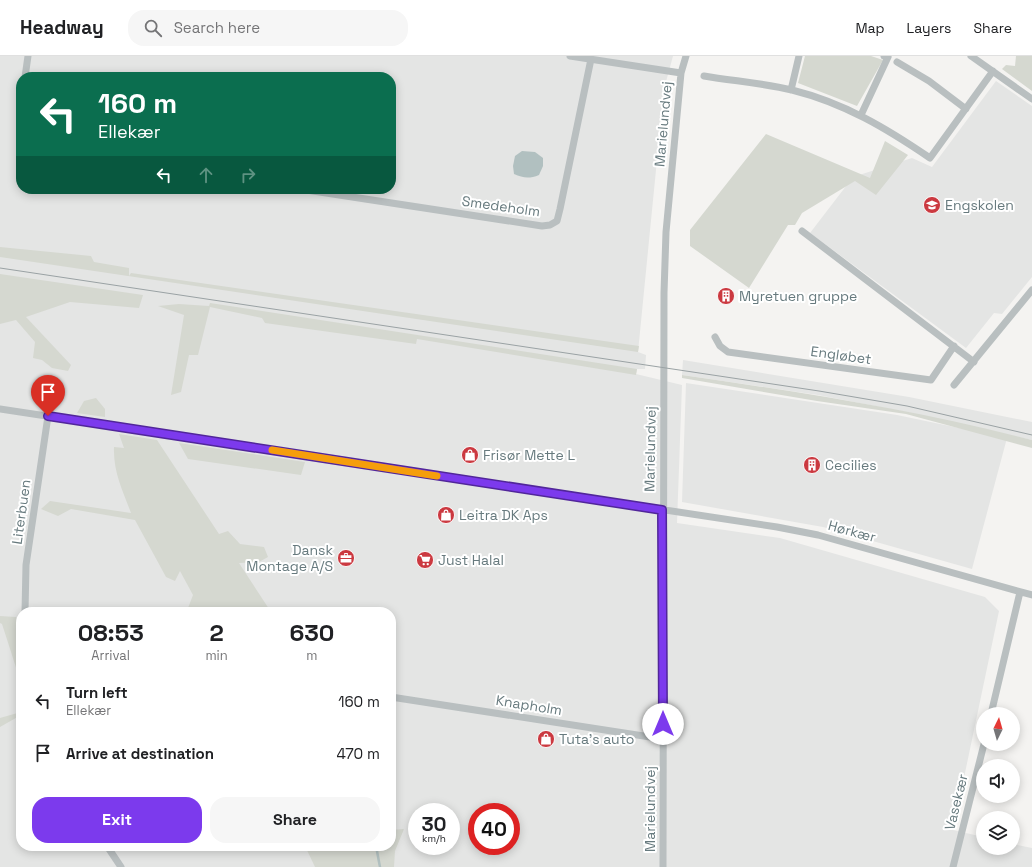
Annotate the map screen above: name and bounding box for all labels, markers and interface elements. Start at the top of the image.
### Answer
search box [128,10,408,46]
text: Headway [20,15,104,40]
icon: search [142,17,164,39]
text: Search here [174,18,260,37]
text: Map [855,19,885,37]
text: Layers [907,19,951,37]
text: Share [973,19,1012,37]
street label: Marielundvej [650,80,676,168]
text: 160 m [98,85,177,121]
icon: left [32,88,84,140]
text: Ellekær [98,120,161,143]
icon: left [153,164,175,186]
icon: ahead [195,164,217,186]
icon: right [237,164,259,186]
street label: Smedeholm [461,192,541,220]
school or university icon: Engskolen [922,195,942,215]
place label: Engskolen [945,196,1014,214]
building icon: Myretuen gruppe [716,286,736,306]
place label: Myretuen gruppe [739,287,857,305]
street label: Engløbet [810,342,872,368]
pin [31,375,65,416]
icon: arrive [37,381,59,403]
street label: Marielundvej [640,406,660,492]
shop icon: Frisør Mette L [460,445,480,465]
place label: Frisør Mette L [483,446,575,464]
building icon: Cecilies [802,455,822,475]
place label: Cecilies [825,456,877,474]
street label: Literbuen [8,478,34,546]
shop icon: Leitra DK Aps [436,505,456,525]
place label: Leitra DK Aps [459,506,548,524]
street label: Hørkær [826,516,878,546]
place label: Dansk Montage A/S [246,541,333,575]
office icon: Dansk Montage A/S [336,548,356,568]
supermarket icon: Just Halal [415,550,435,570]
place label: Just Halal [438,551,504,569]
text: 08:53 [78,617,144,648]
text: 2 [209,617,224,648]
text: 630 [289,617,334,648]
text: Arrival [91,647,130,664]
text: min [205,647,228,664]
text: m [306,647,317,664]
text: Turn left [66,683,128,702]
icon: left [32,690,54,712]
street label: Knapholm [495,691,563,719]
text: 160 m [338,692,380,711]
text: Ellekær [66,702,111,719]
position arrow [642,703,684,745]
north arrow [976,707,1020,751]
map controls [976,707,1020,855]
shop icon: Tuta's auto [536,729,556,749]
place label: Tuta's auto [559,730,635,748]
icon: arrive [32,742,54,764]
text: Arrive at destination [66,744,214,763]
text: 470 m [336,744,380,763]
button: sound [976,759,1020,803]
street label: Marielundvej [641,766,659,852]
street label: Vasekær [940,772,972,832]
button: Exit [32,797,202,843]
button: Share [210,797,380,843]
speed limit sign: 40 [468,803,520,855]
text: 30 [421,811,447,837]
button: layers [976,811,1020,855]
text: km/h [422,832,446,845]

